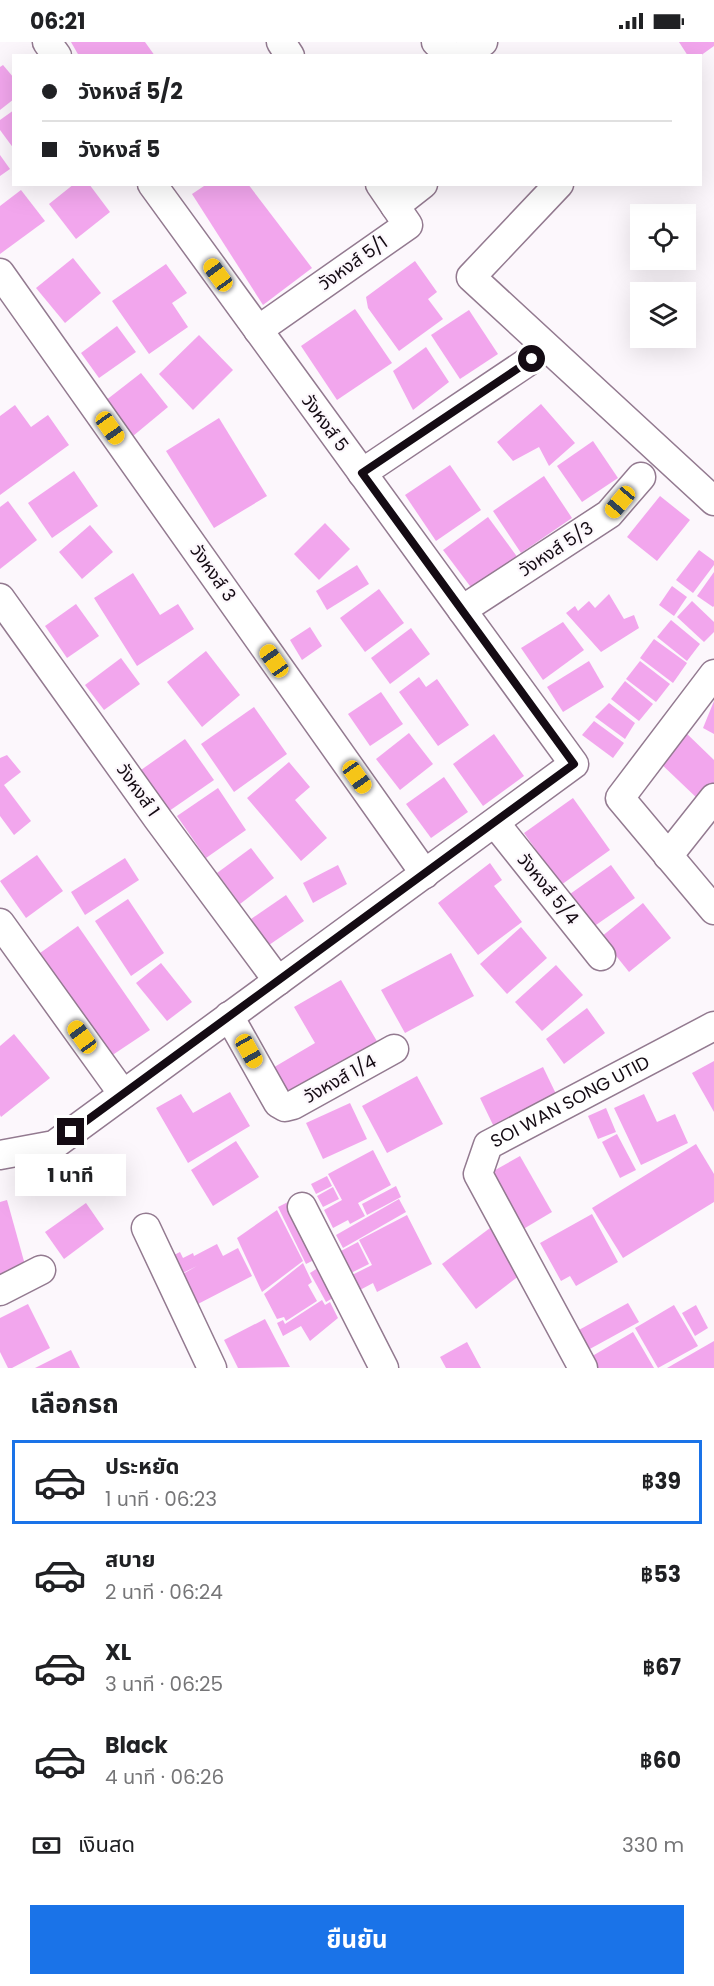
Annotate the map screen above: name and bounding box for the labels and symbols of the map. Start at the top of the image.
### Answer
street label: วังหงส์ 5/1 [313,230,392,296]
car [200,255,236,295]
route start [518,345,545,372]
street label: วังหงส์ 5 [296,389,355,456]
car [92,408,128,448]
car [602,482,638,522]
street label: วังหงส์ 5/3 [514,515,598,582]
street label: วังหงส์ 3 [185,539,242,606]
car [256,641,292,681]
car [339,757,375,797]
street label: วังหงส์ 1 [111,758,166,821]
street label: วังหงส์ 5/4 [512,848,585,930]
car [64,1017,100,1057]
car [232,1031,266,1071]
street label: วังหงส์ 1/4 [299,1048,381,1109]
street label: SOI WAN SONG UTID [486,1049,654,1154]
route end [57,1118,84,1145]
callout: 1 นาที [16,1153,127,1195]

